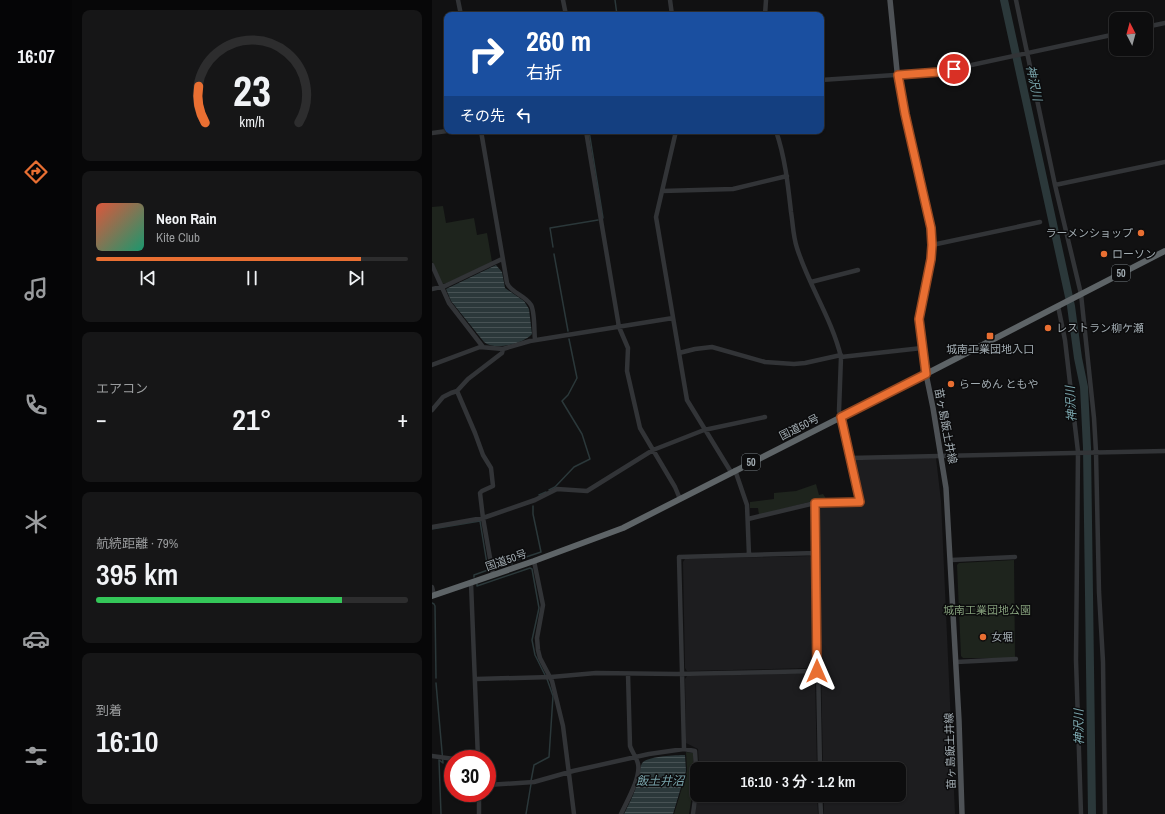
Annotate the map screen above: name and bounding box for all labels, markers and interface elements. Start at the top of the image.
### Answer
north arrow [1109,12,1153,56]
map controls [1109,12,1153,56]
text: 260 m [526,22,591,60]
icon: right [460,28,512,80]
text: 16:07 [17,44,55,69]
pin [937,52,971,86]
icon: arrive [943,58,965,80]
text: 右折 [526,60,562,85]
text: 23 [233,63,271,119]
water label: 神沢川 [1022,64,1046,104]
icon: left [513,104,535,126]
text: その先 [460,105,505,126]
text: km/h [239,112,265,131]
icon: directions [22,158,50,186]
text: Neon Rain [156,208,217,229]
place label: ラーメンショップ [1045,226,1133,240]
marker: ラーメンショップ [1136,228,1146,238]
text: Kite Club [156,229,200,246]
place label: ローソン [1112,247,1156,261]
marker: ローソン [1099,249,1109,259]
road number: 50 [1112,265,1130,281]
icon: previous [137,267,159,289]
icon: pause [241,267,263,289]
icon: next [345,267,367,289]
icon: music [22,275,50,303]
place label: レストラン柳ケ瀬 [1056,321,1144,335]
marker: レストラン柳ケ瀬 [1043,323,1053,333]
marker: 城南工業団地入口 [985,331,995,341]
place label: 城南工業団地入口 [946,342,1034,356]
place label: らーめん ともや [959,377,1039,391]
marker: らーめん ともや [946,379,956,389]
text: エアコン [96,380,148,397]
water label: 神沢川 [1062,384,1080,422]
street label: 苗ヶ島飯土井線 [932,387,960,465]
icon: phone [22,391,50,419]
text: 21° [232,399,272,439]
text: − [96,404,107,434]
text: + [397,404,408,434]
street label: 国道50号 [777,411,821,443]
road number: 50 [742,454,760,470]
icon: climate [22,508,50,536]
text: 航続距離 · 79% [96,535,178,552]
street label: 国道50号 [483,546,529,574]
text: 395 km [96,554,178,594]
park label: 城南工業団地公園 [943,603,1031,617]
icon: car [22,625,50,653]
place label: 女堀 [991,630,1013,644]
marker: 女堀 [978,632,988,642]
position arrow [796,650,838,692]
text: 到着 [96,702,122,719]
water label: 神沢川 [1071,707,1087,745]
street label: 苗ヶ島飯土井線 [942,712,958,790]
text: 16:10 [96,721,158,761]
icon: filters [22,742,50,770]
speed limit sign: 30 [444,750,496,802]
text: 16:10 · 3 分 · 1.2 km [741,771,855,792]
water label: 飯土井沼 [636,773,686,789]

